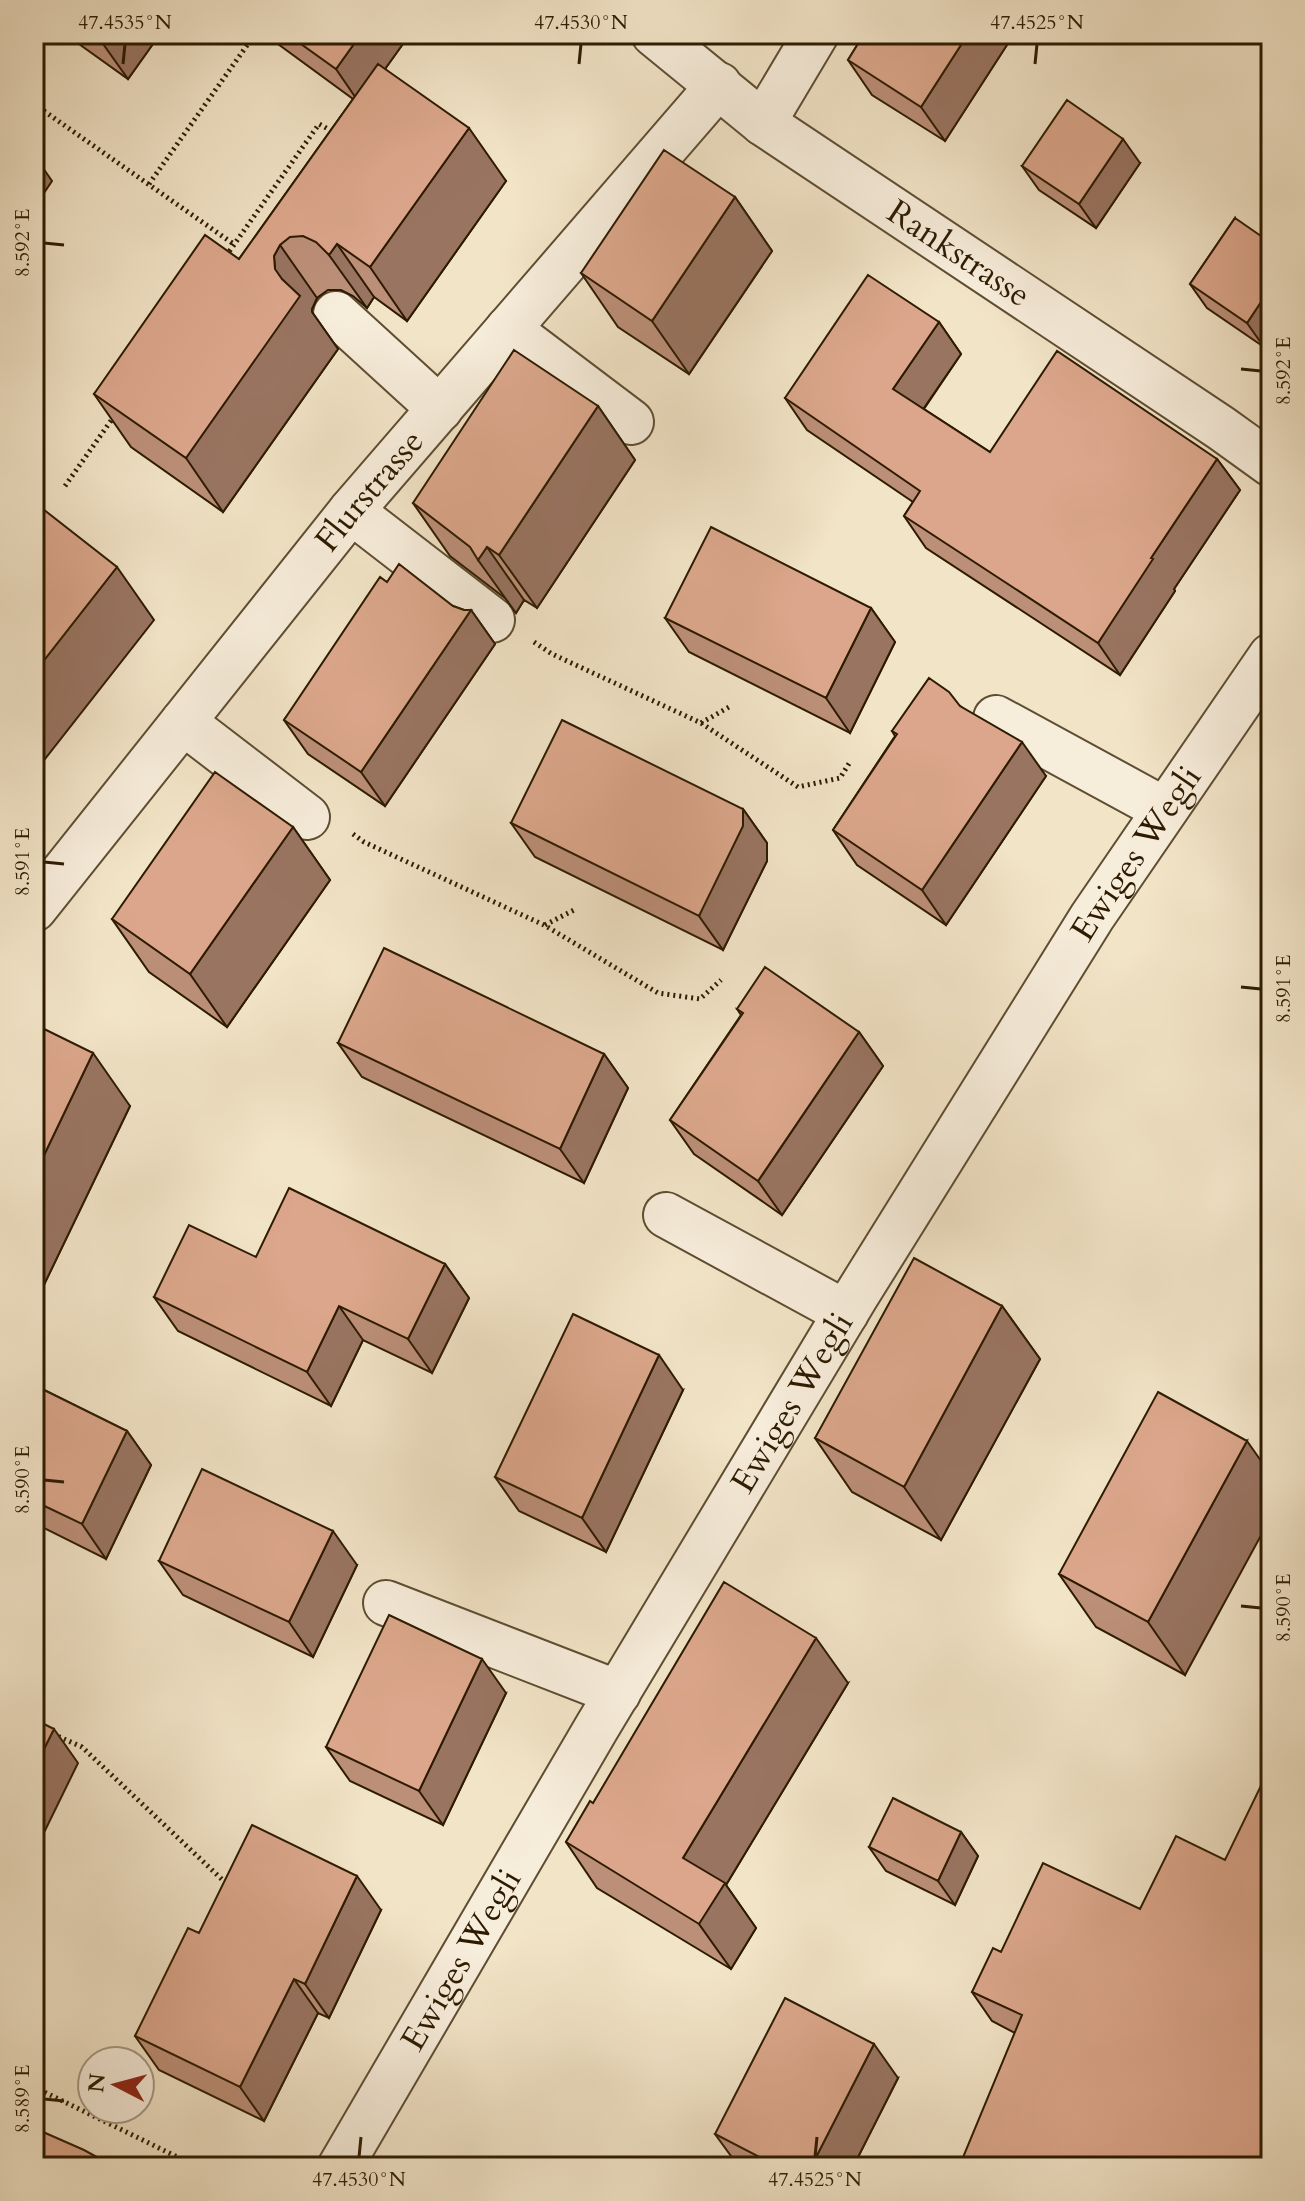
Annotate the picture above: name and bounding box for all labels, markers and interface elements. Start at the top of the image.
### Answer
text: 47.4535°N [78,9,172,36]
text: 47.4530°N [534,9,628,36]
text: 47.4525°N [990,9,1084,36]
street label: Rankstrasse [878,189,1040,318]
text: 8.592°E [9,209,36,277]
text: 8.592°E [1270,337,1297,405]
street label: Flurstrasse [304,420,434,561]
street label: Ewiges Wegli [1060,757,1212,950]
text: 8.591°E [9,828,36,896]
text: 8.591°E [1270,955,1297,1023]
street label: Ewiges Wegli [720,1304,864,1502]
text: 8.590°E [9,1446,36,1514]
text: 8.590°E [1270,1574,1297,1642]
street label: Ewiges Wegli [390,1860,532,2059]
north arrow [76,2045,156,2125]
text: 8.589°E [9,2065,36,2133]
text: N [81,2072,113,2094]
text: 47.4530°N [312,2166,406,2193]
text: 47.4525°N [768,2166,862,2193]

